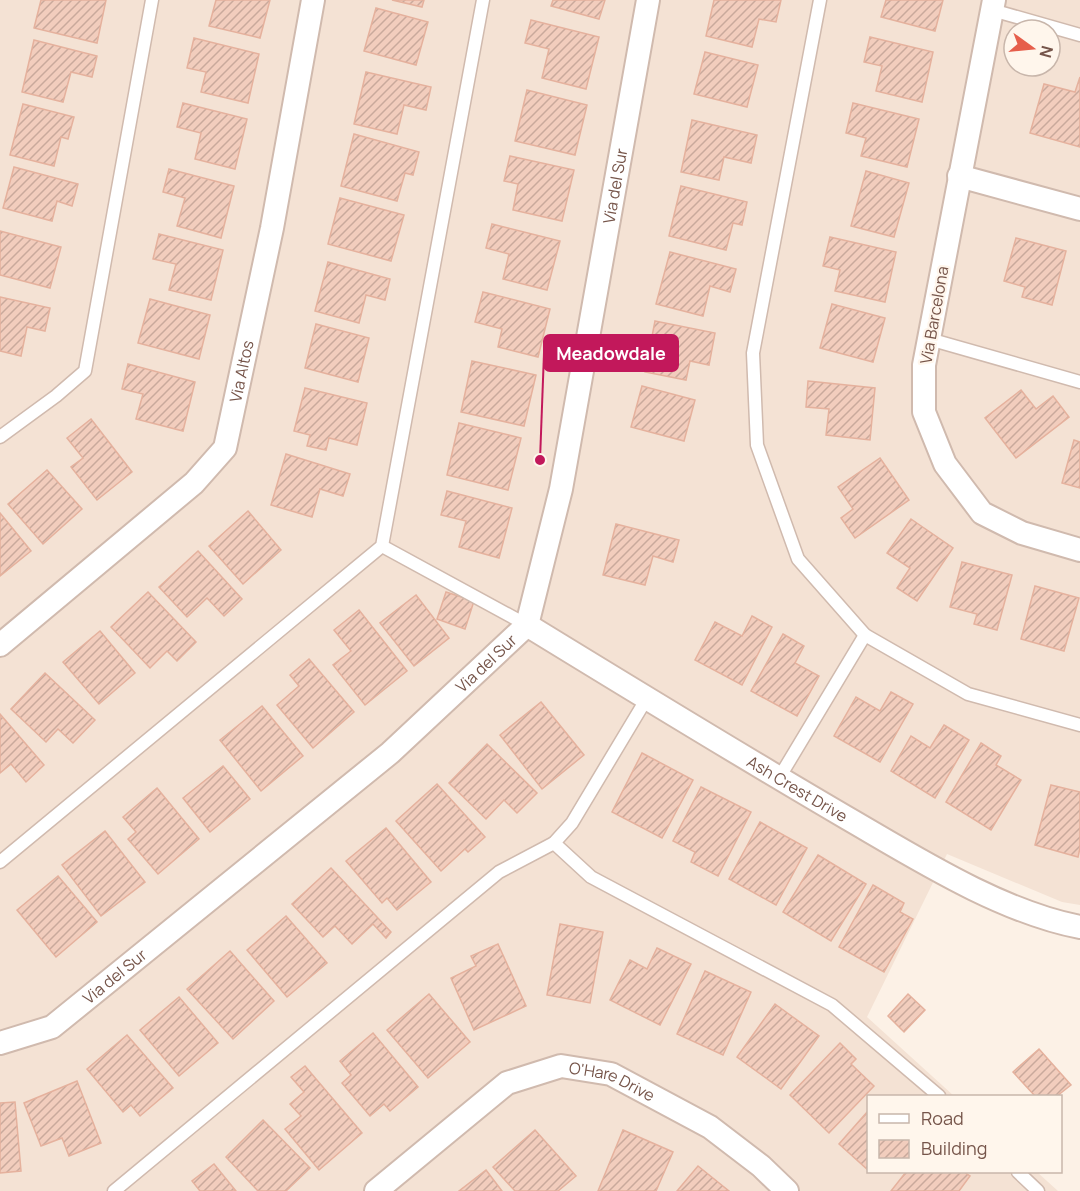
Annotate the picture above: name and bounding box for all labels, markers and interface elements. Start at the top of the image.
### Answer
north arrow [1002,18,1062,78]
text: N [1034,43,1059,60]
street label: Via del Sur [597,146,632,225]
street label: Via Barcelona [915,264,953,366]
callout: Meadowdale [544,335,678,371]
street label: Via Altos [224,338,259,404]
text: Meadowdale [556,341,666,365]
street label: Via del Sur [451,629,522,697]
street label: Ash Crest Drive [743,750,852,827]
street label: Via del Sur [78,944,151,1009]
street label: O'Hare Drive [568,1056,659,1106]
legend [867,1095,1062,1173]
text: Road [921,1106,964,1130]
text: Building [921,1136,987,1160]

